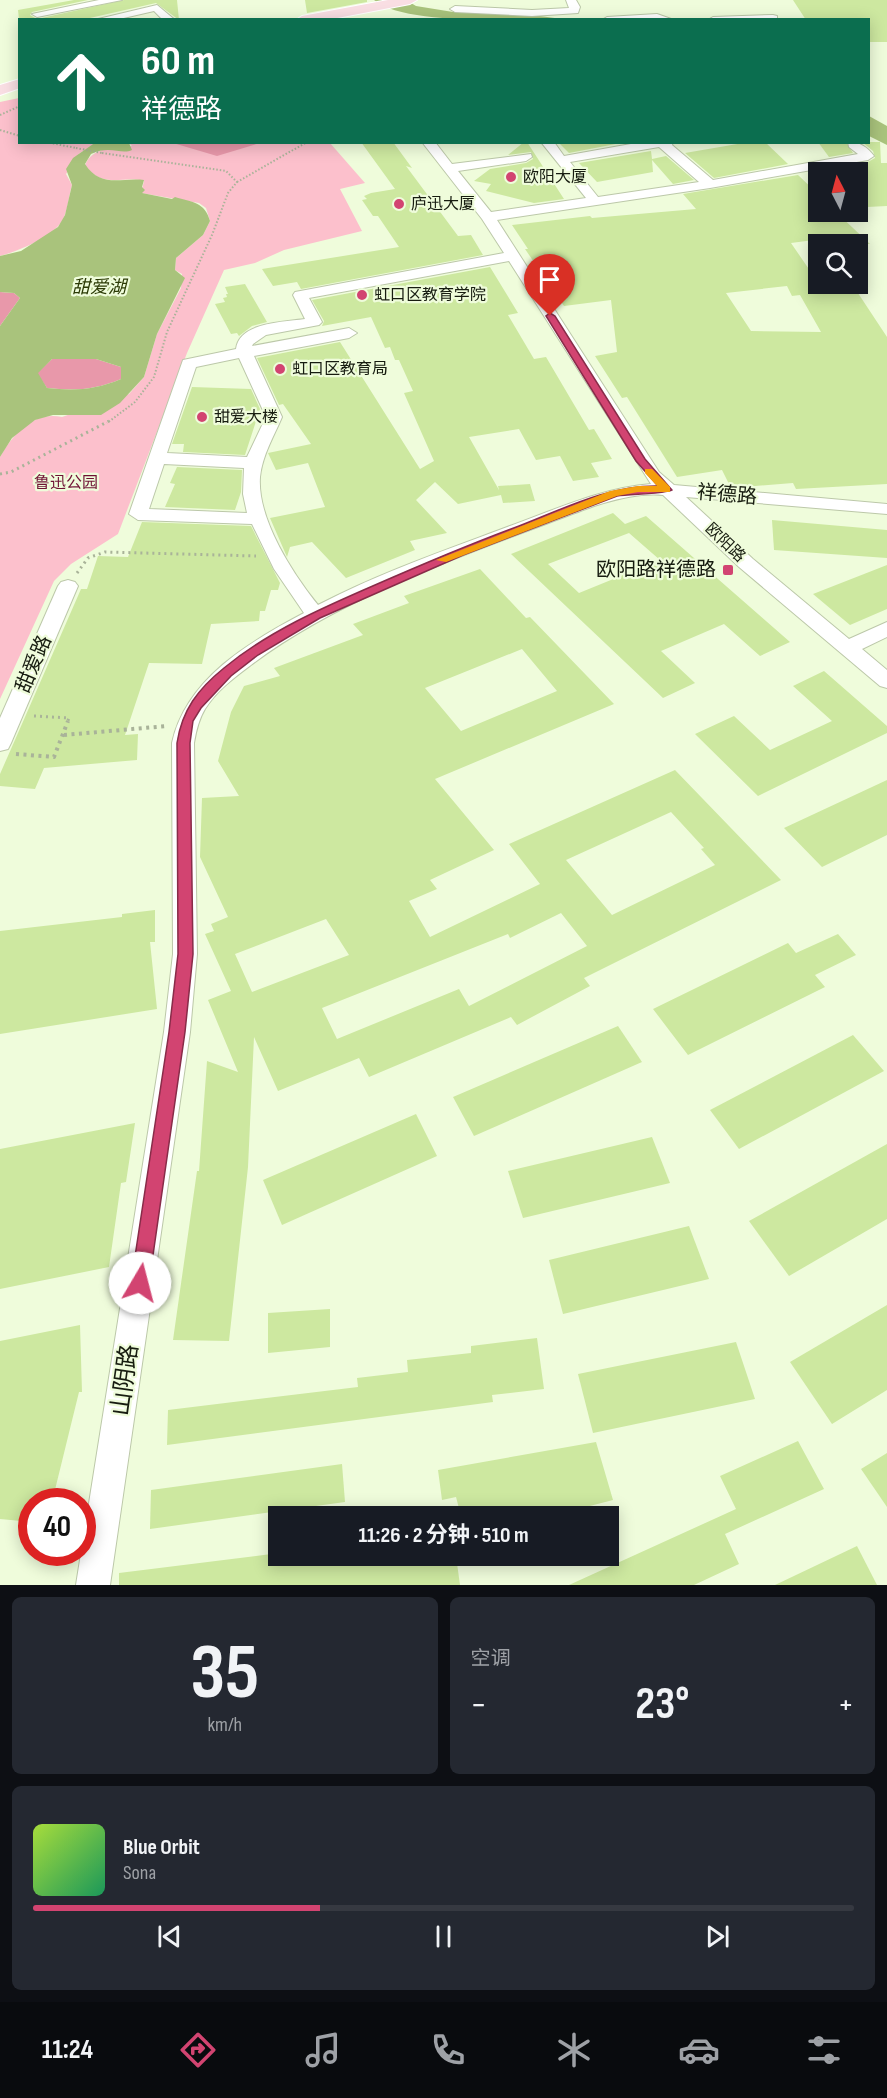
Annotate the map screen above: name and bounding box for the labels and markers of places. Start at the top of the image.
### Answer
place label: 欧阳大厦 [523,168,587,187]
marker: 欧阳大厦 [504,170,518,184]
place label: 庐迅大厦 [411,195,475,214]
marker: 庐迅大厦 [392,197,406,211]
pin [524,254,575,316]
place label: 虹口区教育学院 [374,286,486,305]
marker: 虹口区教育学院 [355,288,369,302]
place label: 虹口区教育局 [292,360,388,379]
marker: 虹口区教育局 [273,362,287,376]
place label: 甜爱大楼 [214,408,278,427]
marker: 甜爱大楼 [195,410,209,424]
place label: 欧阳路祥德路 [596,558,716,582]
marker: 欧阳路祥德路 [721,563,735,577]

